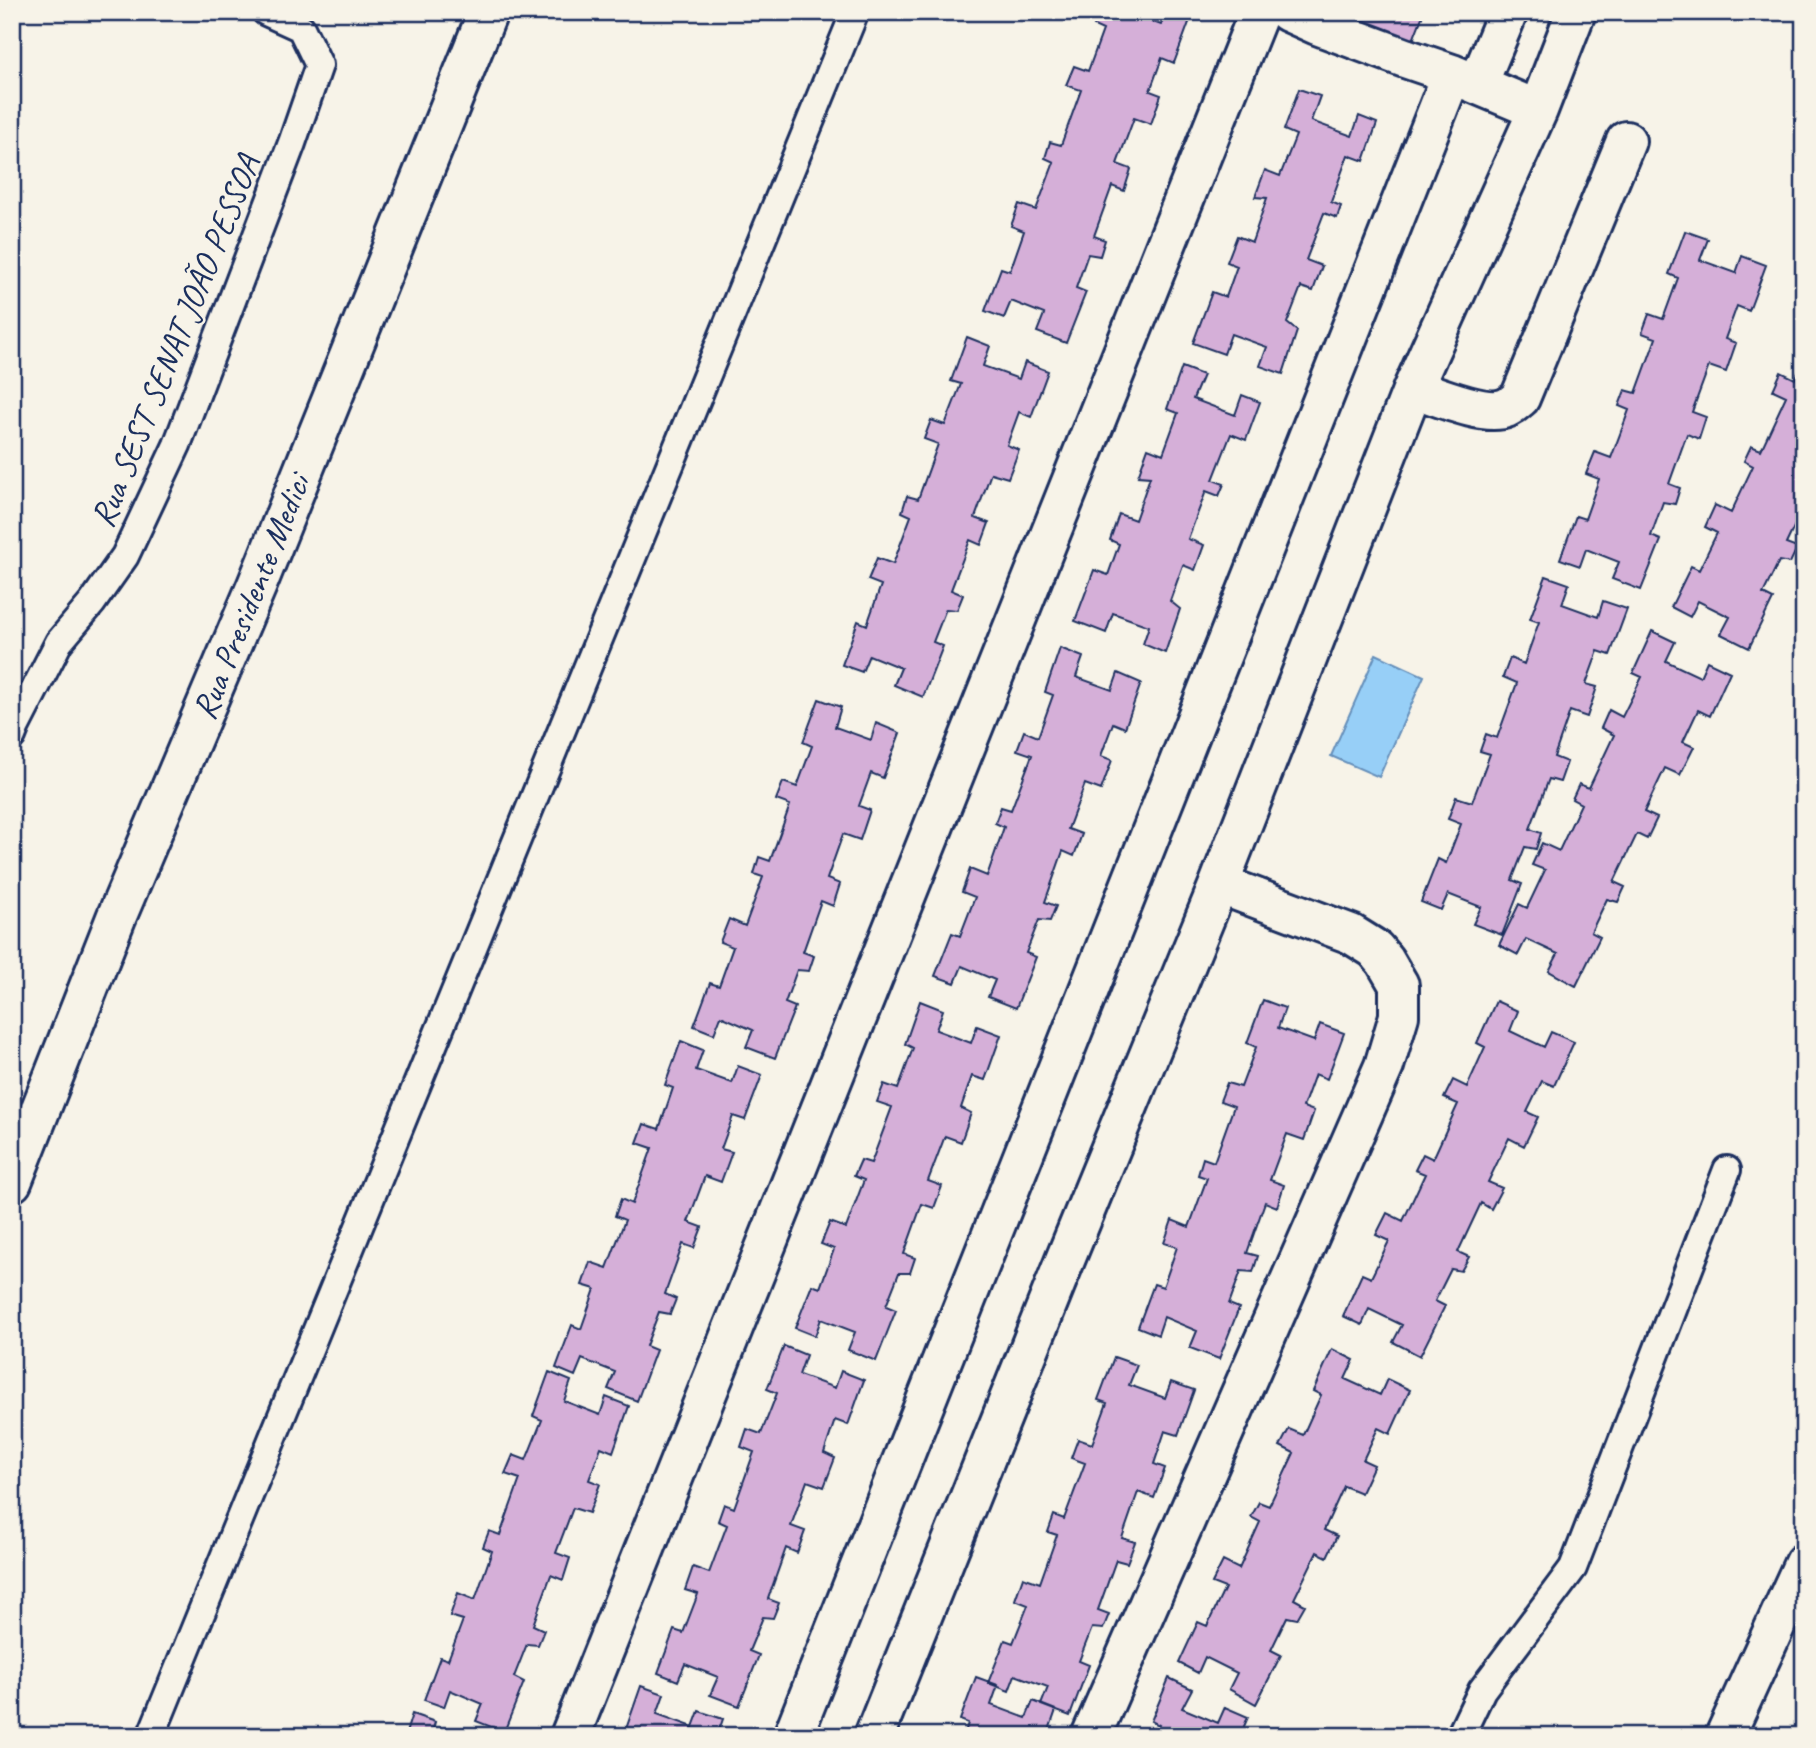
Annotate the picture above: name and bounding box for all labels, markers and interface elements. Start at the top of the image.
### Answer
street label: Rua SEST SENAT JOÃO PESSOA [80,147,271,534]
street label: Rua Presidente Medici [182,464,322,726]

